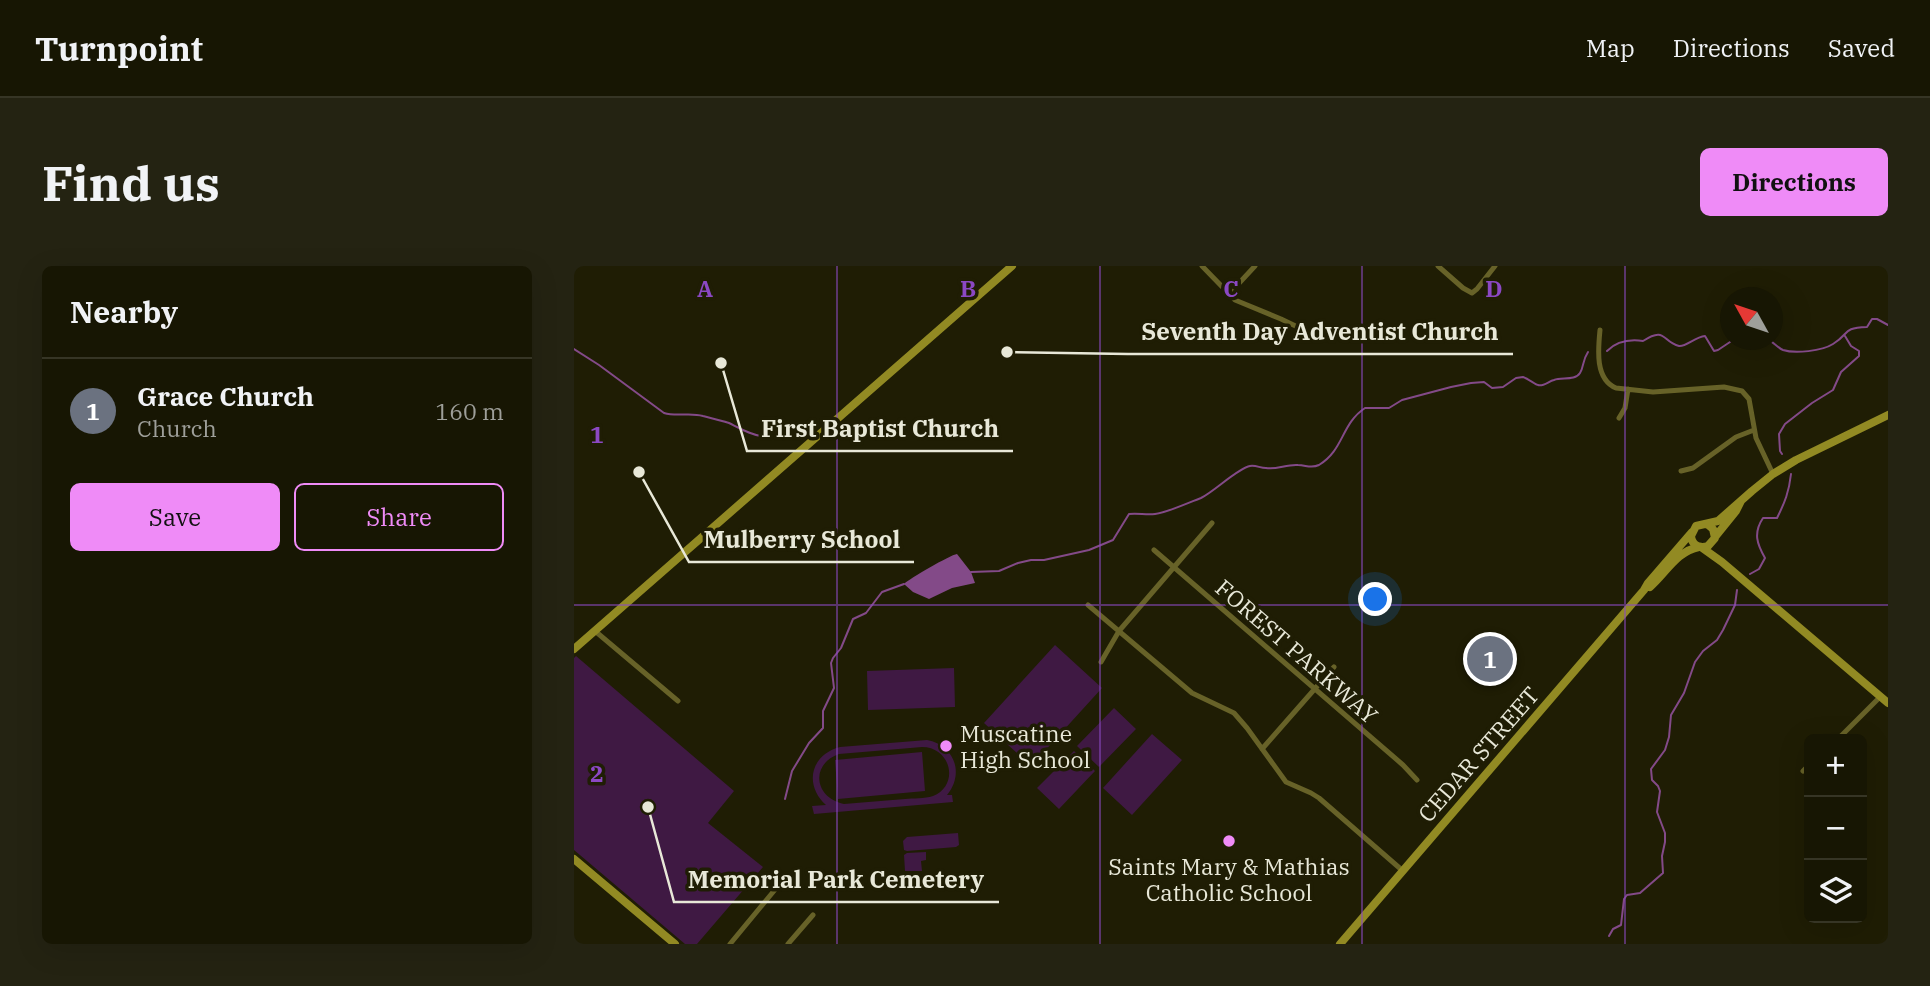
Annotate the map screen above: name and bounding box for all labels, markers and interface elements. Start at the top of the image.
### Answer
text: Turnpoint [35,27,203,70]
text: Map [1586,32,1635,64]
text: Directions [1673,32,1790,64]
text: Saved [1828,32,1895,64]
button: Directions [1700,148,1888,216]
text: Find us [42,151,220,214]
text: A [697,273,713,303]
text: B [960,273,976,303]
text: C [1223,273,1239,303]
text: D [1485,273,1503,303]
north arrow [1720,287,1783,350]
text: Nearby [70,292,178,331]
callout: Seventh Day Adventist Church [1128,309,1513,354]
text: Seventh Day Adventist Church [1141,315,1499,347]
text: Grace Church [137,379,314,413]
text: 1 [86,396,100,426]
text: 160 m [435,396,504,426]
callout: First Baptist Church [747,406,1013,451]
text: First Baptist Church [761,412,999,444]
text: Church [137,413,217,443]
text: 1 [590,419,604,449]
button: Save [70,483,280,551]
button: Share [294,483,504,551]
callout: Mulberry School [689,517,914,562]
text: Mulberry School [704,523,901,555]
street label: FOREST PARKWAY [1210,572,1385,730]
your location [1358,582,1392,616]
pin: 1 [1467,633,1513,685]
street label: CEDAR STREET [1411,680,1545,828]
place label: Muscatine High School [960,718,1090,774]
map controls [1804,734,1867,923]
button: + [1804,734,1867,797]
marker: Muscatine High School [938,738,954,754]
text: 2 [590,758,604,788]
button: − [1804,797,1867,860]
marker: Saints Mary & Mathias Catholic School [1221,833,1237,849]
place label: Saints Mary & Mathias Catholic School [1108,851,1350,907]
callout: Memorial Park Cemetery [674,857,999,902]
button: layers [1804,860,1867,923]
text: Memorial Park Cemetery [688,863,984,895]

